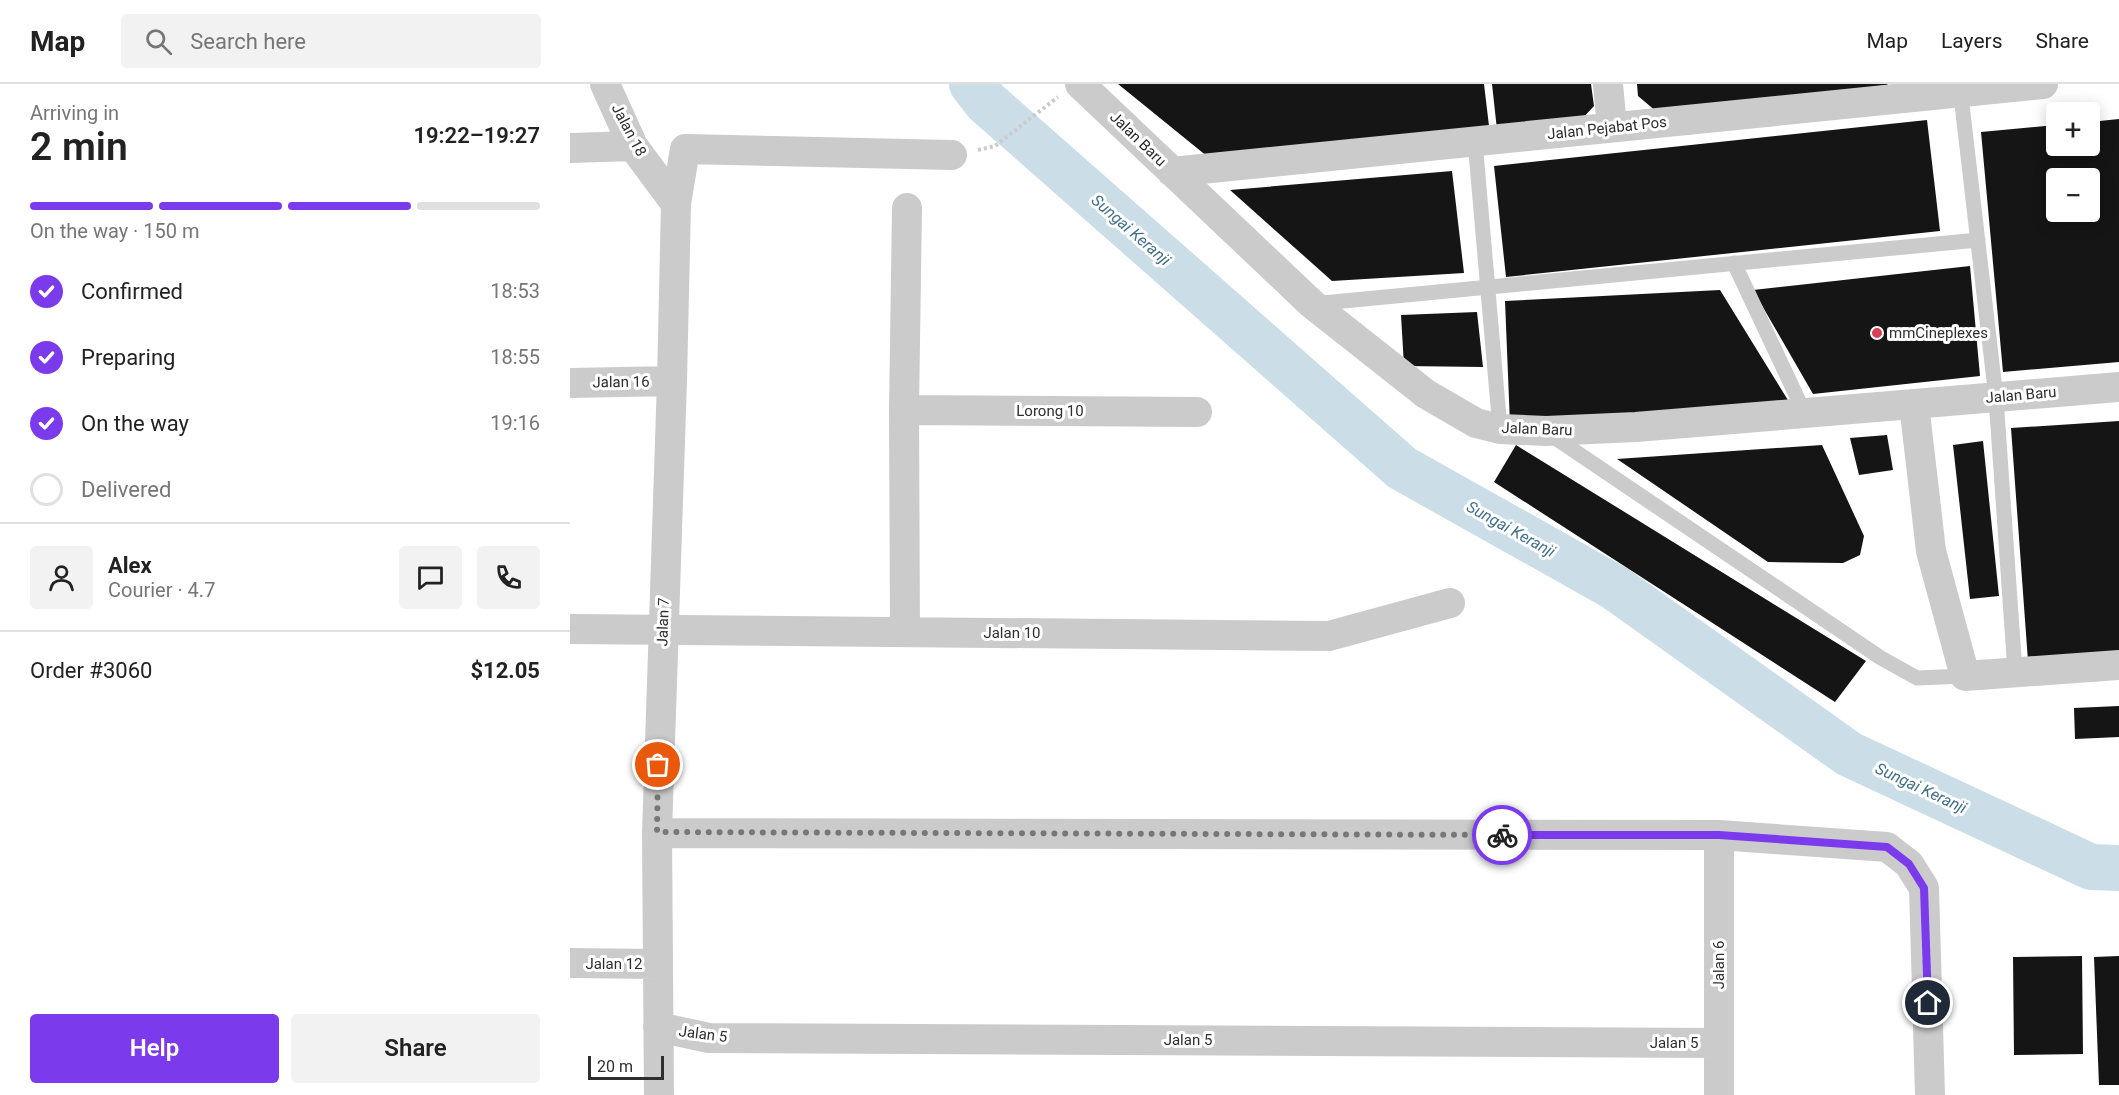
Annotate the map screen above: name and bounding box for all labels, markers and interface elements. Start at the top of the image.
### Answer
search box [121,14,541,68]
text: Map [30,25,85,58]
icon: search [142,25,175,58]
text: Search here [190,29,306,54]
text: Map [1866,29,1908,53]
text: Layers [1941,29,2002,53]
text: Share [2035,29,2089,53]
text: Arriving in [30,101,119,125]
street label: Jalan 18 [608,101,650,159]
map controls [2046,102,2100,222]
button: + [2046,102,2100,156]
street label: Jalan Baru [1106,108,1170,170]
street label: Jalan Pejabat Pos [1546,113,1668,143]
text: 19:22–19:27 [413,123,540,148]
text: 2 min [30,124,128,170]
button: − [2046,168,2100,222]
water label: Sungai Keranji [1088,191,1175,270]
text: On the way · 150 m [30,219,199,243]
icon: check [30,275,63,308]
text: Confirmed [81,279,183,304]
text: 18:53 [490,279,540,303]
place label: mmCineplexes [1889,324,1988,342]
marker: mmCineplexes [1870,326,1884,340]
icon: check [30,341,63,374]
text: Preparing [81,345,175,370]
text: 18:55 [490,345,540,369]
street label: Jalan 16 [592,373,650,391]
street label: Jalan Baru [1985,383,2057,407]
street label: Lorong 10 [1016,402,1084,420]
icon: check [30,407,63,440]
text: On the way [81,411,189,436]
text: 19:16 [490,411,540,435]
street label: Jalan Baru [1501,419,1573,439]
text: Delivered [81,477,171,502]
water label: Sungai Keranji [1463,497,1559,561]
button: person [30,546,93,609]
button: chat [399,546,462,609]
button: phone [477,546,540,609]
text: Alex [108,553,152,578]
text: Courier · 4.7 [108,578,215,602]
street label: Jalan 7 [653,597,673,647]
street label: Jalan 10 [983,624,1041,642]
text: Order #3060 [30,658,152,683]
text: $12.05 [471,658,540,683]
pin [632,739,683,790]
icon: bag [641,748,674,781]
water label: Sungai Keranji [1872,759,1970,817]
courier [1472,805,1532,865]
icon: bike [1486,819,1519,852]
street label: Jalan 6 [1710,941,1728,989]
street label: Jalan 12 [585,955,643,973]
pin [1902,977,1953,1028]
icon: home [1911,986,1944,1019]
button: Help [30,1014,279,1083]
button: Share [291,1014,540,1083]
street label: Jalan 5 [678,1022,728,1046]
street label: Jalan 5 [1164,1031,1212,1049]
street label: Jalan 5 [1650,1034,1698,1052]
scale bar [588,1053,664,1080]
text: 20 m [597,1057,633,1076]

